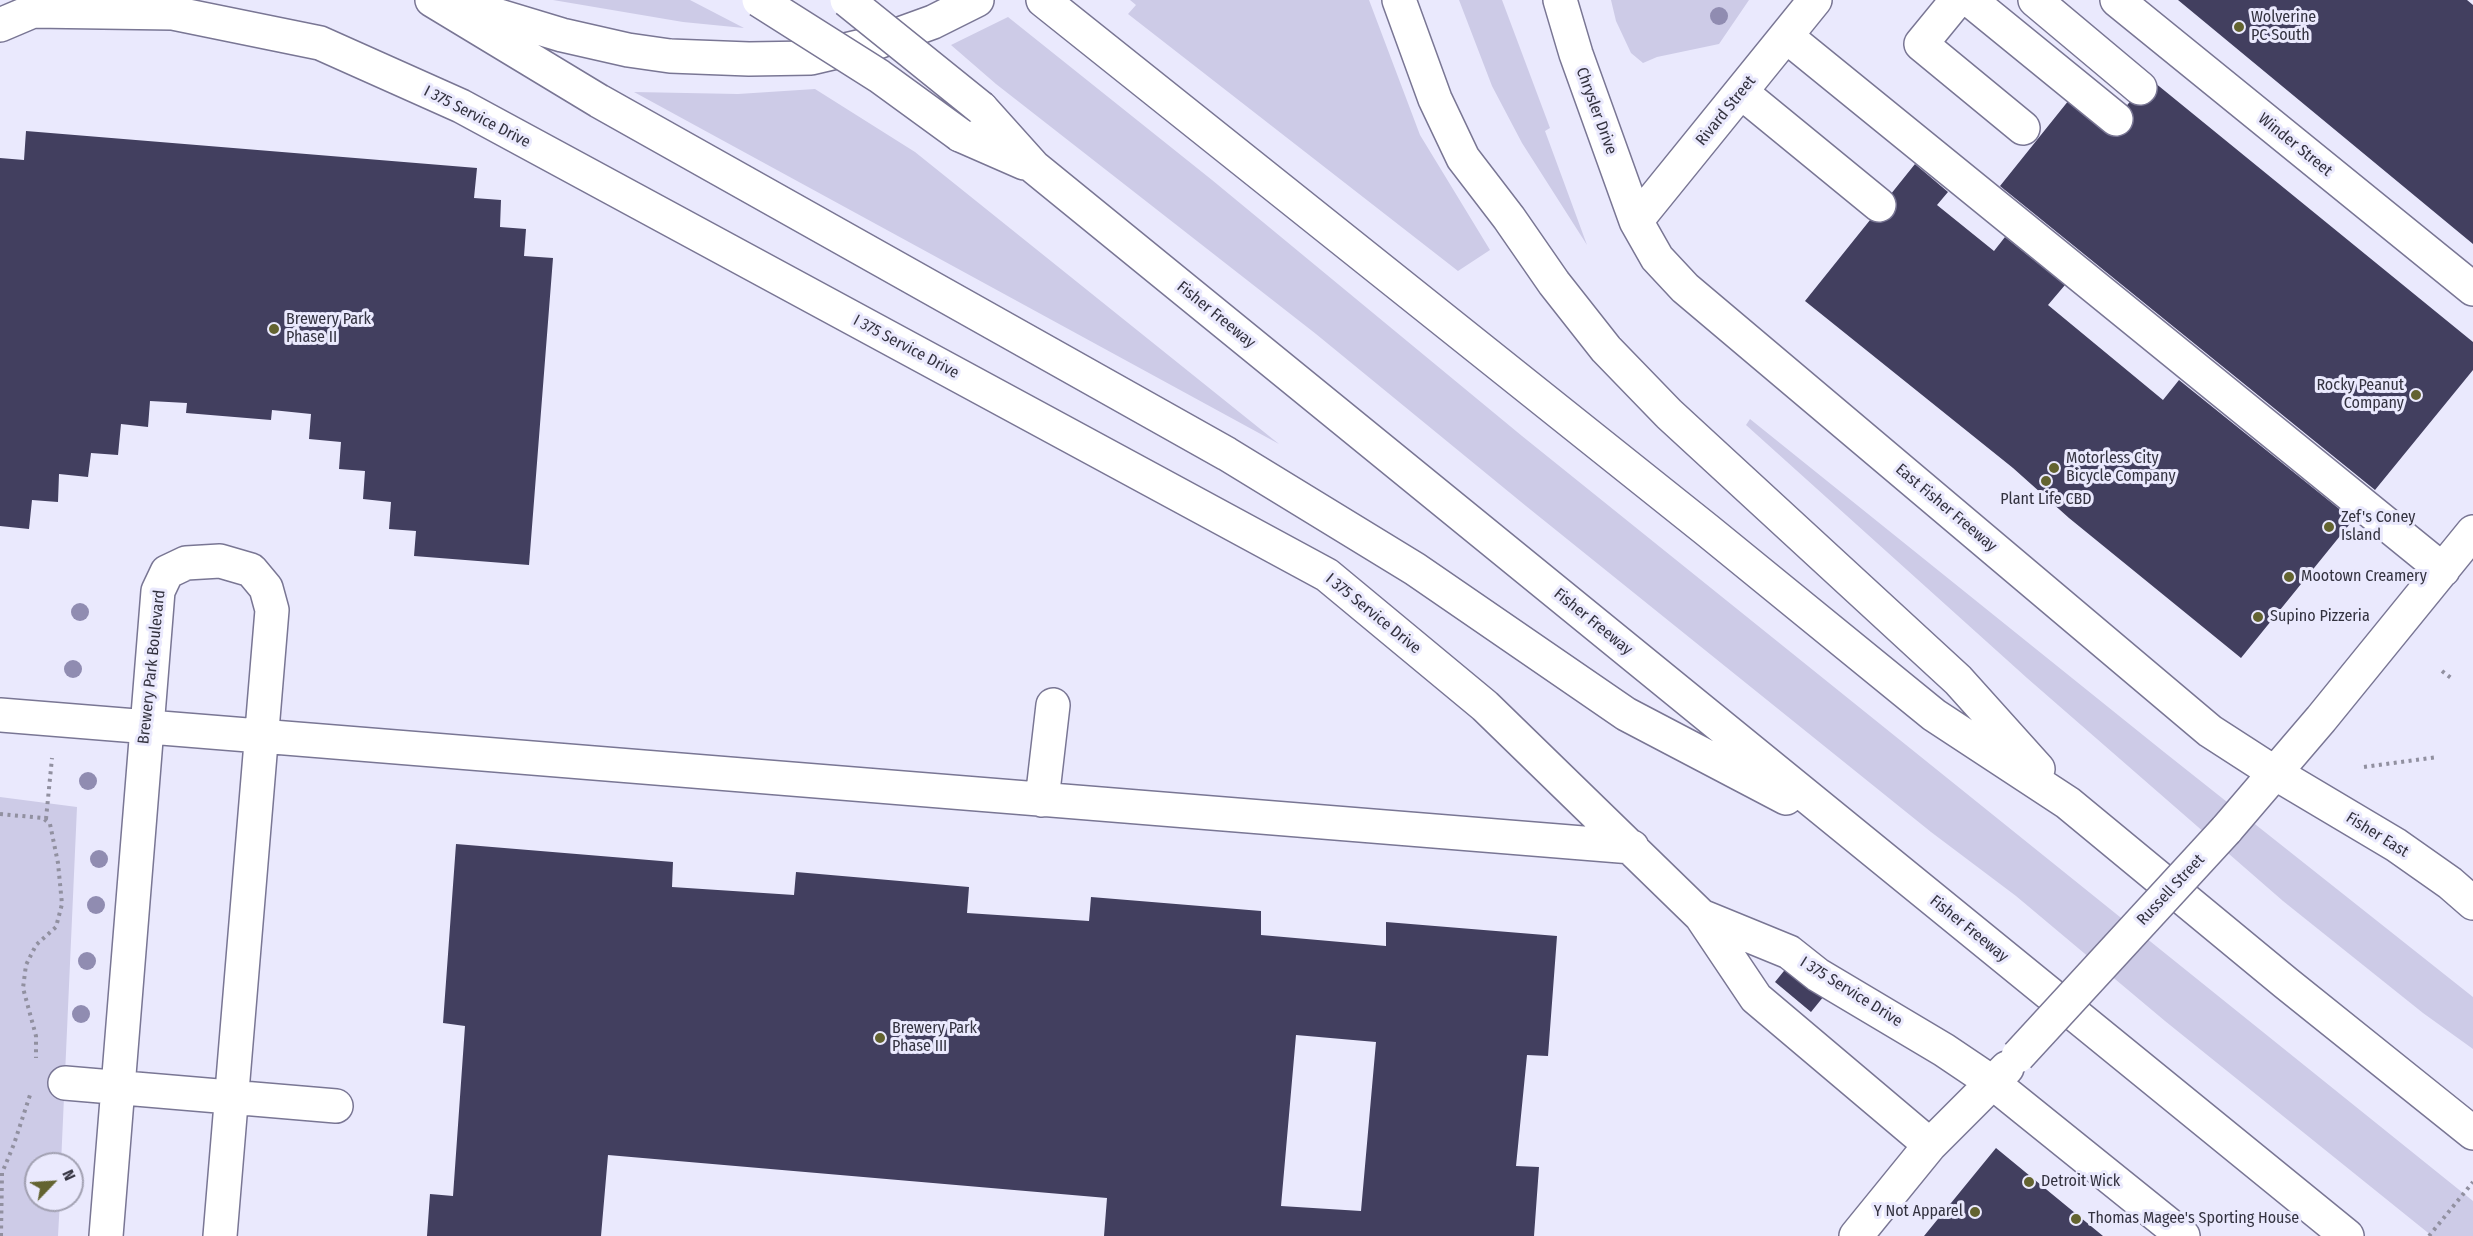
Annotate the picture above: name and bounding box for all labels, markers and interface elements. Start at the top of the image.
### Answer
place label: Wolverine PC South [2251,8,2316,46]
marker: Wolverine PC South [2232,20,2246,34]
street label: Chrysler Drive [1571,65,1621,157]
street label: Rivard Street [1692,72,1760,150]
street label: I 375 Service Drive [420,82,534,152]
street label: Winder Street [2254,109,2336,181]
street label: Fisher Freeway [1173,278,1259,352]
place label: Brewery Park Phase II [286,310,371,348]
street label: I 375 Service Drive [850,311,962,383]
marker: Brewery Park Phase II [267,322,281,336]
place label: Rocky Peanut Company [2316,376,2404,414]
marker: Rocky Peanut Company [2409,388,2423,402]
place label: Motorless City Bicycle Company [2066,449,2176,487]
street label: East Fisher Freeway [1891,460,2001,556]
marker: Motorless City Bicycle Company [2047,461,2061,475]
marker: Plant Life CBD [2039,474,2053,488]
place label: Plant Life CBD [2000,490,2092,510]
place label: Zef's Coney Island [2341,508,2415,546]
marker: Zef's Coney Island [2322,520,2336,534]
place label: Mootown Creamery [2301,567,2427,587]
street label: I 375 Service Drive [1321,570,1425,658]
marker: Mootown Creamery [2282,570,2296,584]
street label: Fisher Freeway [1550,585,1636,659]
street label: Brewery Park Boulevard [134,589,170,745]
place label: Supino Pizzeria [2270,607,2370,627]
marker: Supino Pizzeria [2251,610,2265,624]
street label: Fisher East [2342,808,2412,862]
street label: Russell Street [2133,851,2209,929]
street label: Fisher Freeway [1926,892,2012,966]
street label: I 375 Service Drive [1796,953,1906,1031]
place label: Brewery Park Phase III [892,1019,977,1057]
marker: Brewery Park Phase III [873,1031,887,1045]
north arrow [24,1152,84,1212]
text: N [58,1167,80,1183]
place label: Detroit Wick [2041,1172,2120,1192]
marker: Detroit Wick [2022,1175,2036,1189]
place label: Y Not Apparel [1874,1202,1963,1222]
marker: Y Not Apparel [1968,1205,1982,1219]
place label: Thomas Magee's Sporting House [2088,1209,2299,1229]
marker: Thomas Magee's Sporting House [2069,1212,2083,1226]

